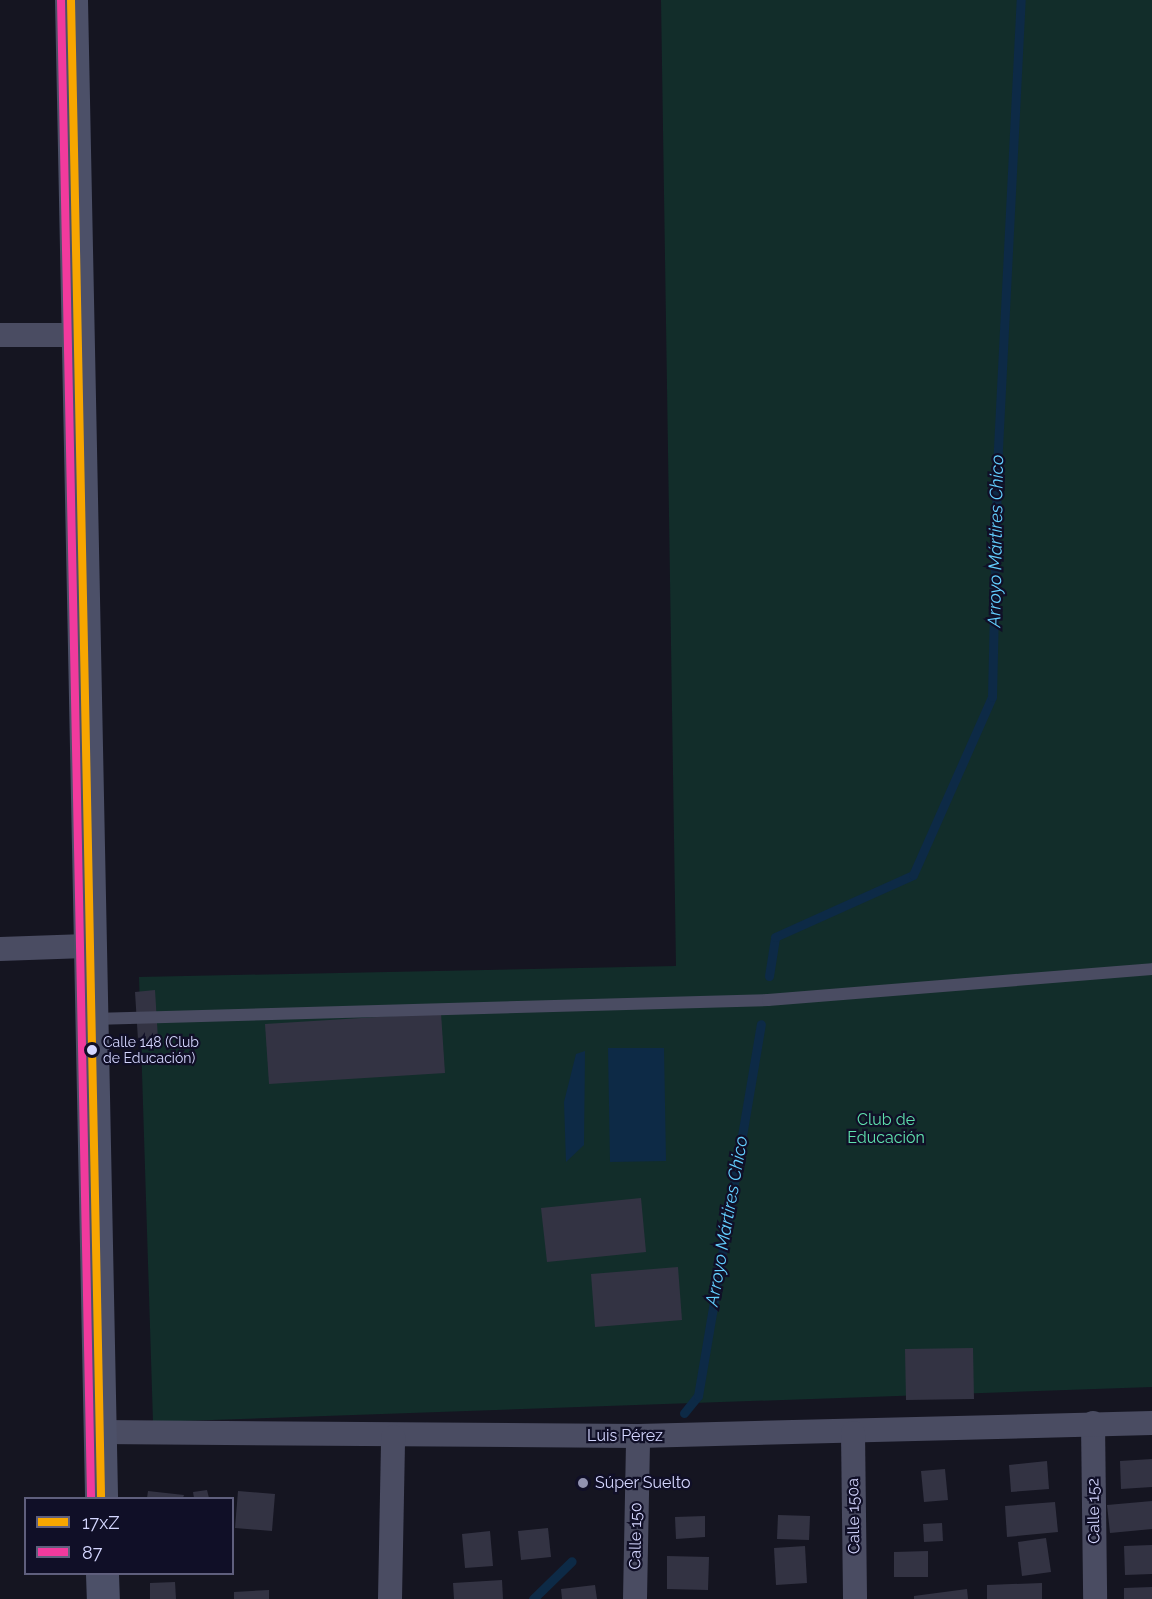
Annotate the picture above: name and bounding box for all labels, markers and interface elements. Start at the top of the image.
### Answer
water label: Arroyo Mártires Chico [984,454,1008,628]
place label: Calle 148 (Club de Educación) [103,1034,199,1066]
marker: Calle 148 (Club de Educación) [86,1044,98,1056]
park label: Club de Educación [847,1110,925,1148]
water label: Arroyo Mártires Chico [701,1134,753,1308]
street label: Luis Pérez [587,1426,663,1446]
place label: Súper Suelto [595,1473,691,1493]
marker: Súper Suelto [576,1476,590,1490]
street label: Calle 150a [844,1478,864,1554]
street label: Calle 152 [1084,1478,1104,1544]
legend [24,1497,234,1575]
street label: Calle 150 [626,1502,646,1570]
text: 17xZ [82,1512,120,1533]
text: 87 [82,1542,102,1563]

